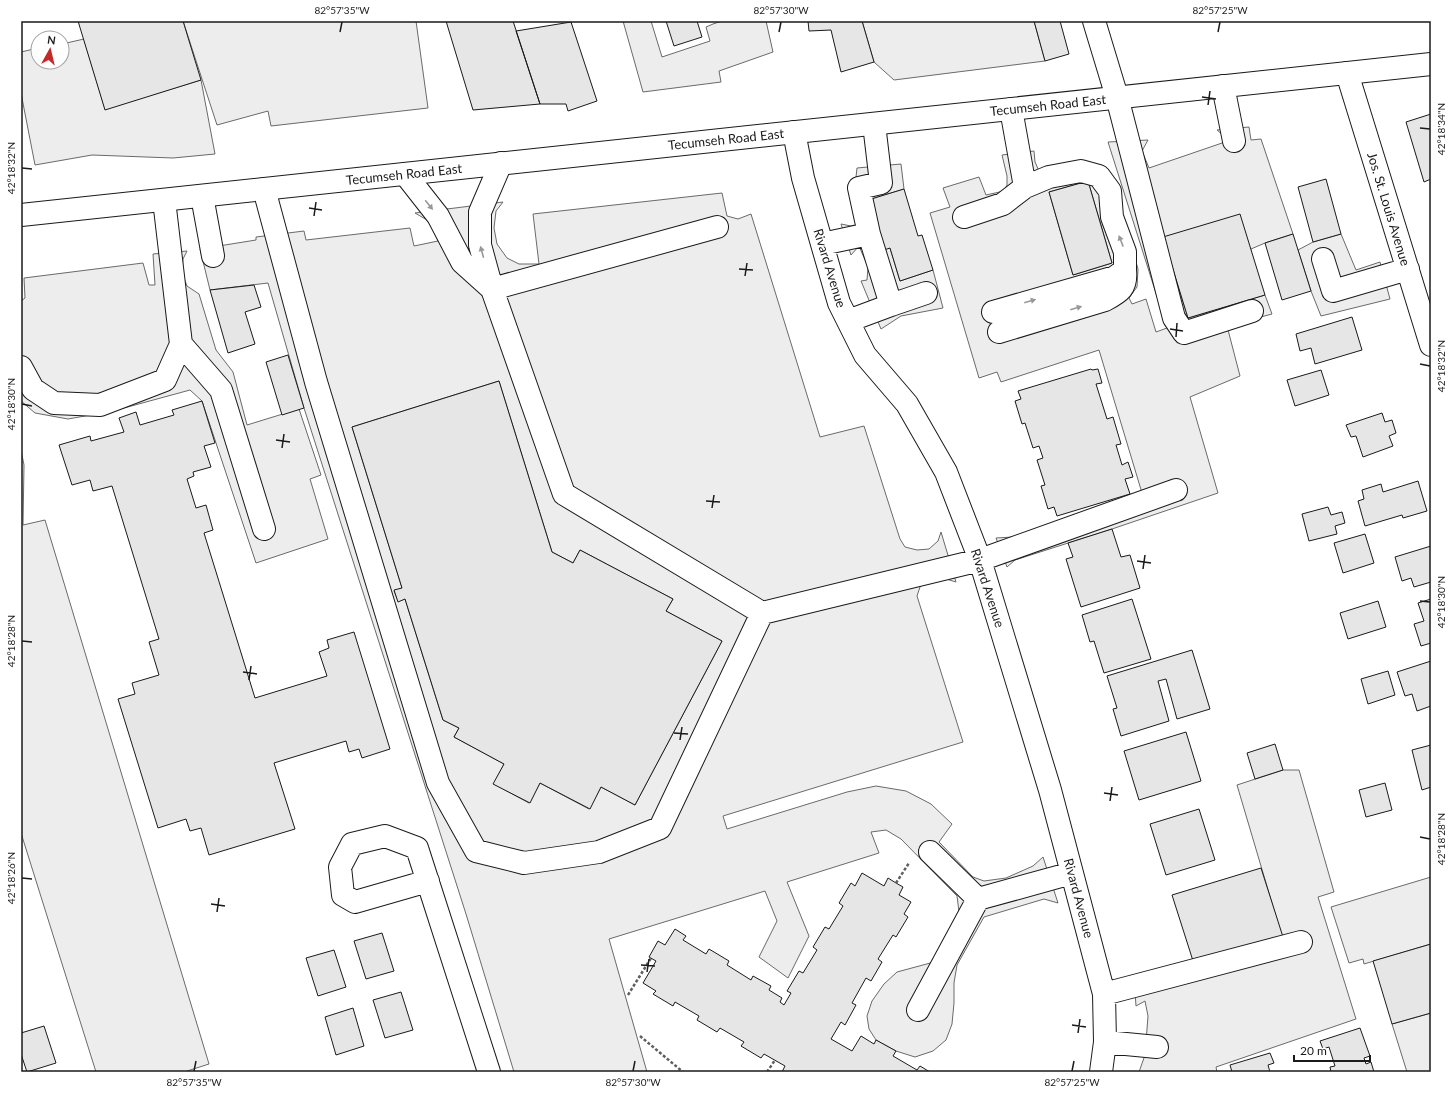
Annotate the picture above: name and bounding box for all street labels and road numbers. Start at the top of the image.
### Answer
street label: Tecumseh Road East [989,91,1107,119]
street label: Tecumseh Road East [667,125,785,153]
street label: Jos. St. Louis Avenue [1364,150,1414,268]
street label: Tecumseh Road East [345,160,463,188]
street label: Rivard Avenue [810,227,850,310]
street label: Rivard Avenue [968,547,1008,630]
street label: Rivard Avenue [1061,856,1097,940]

